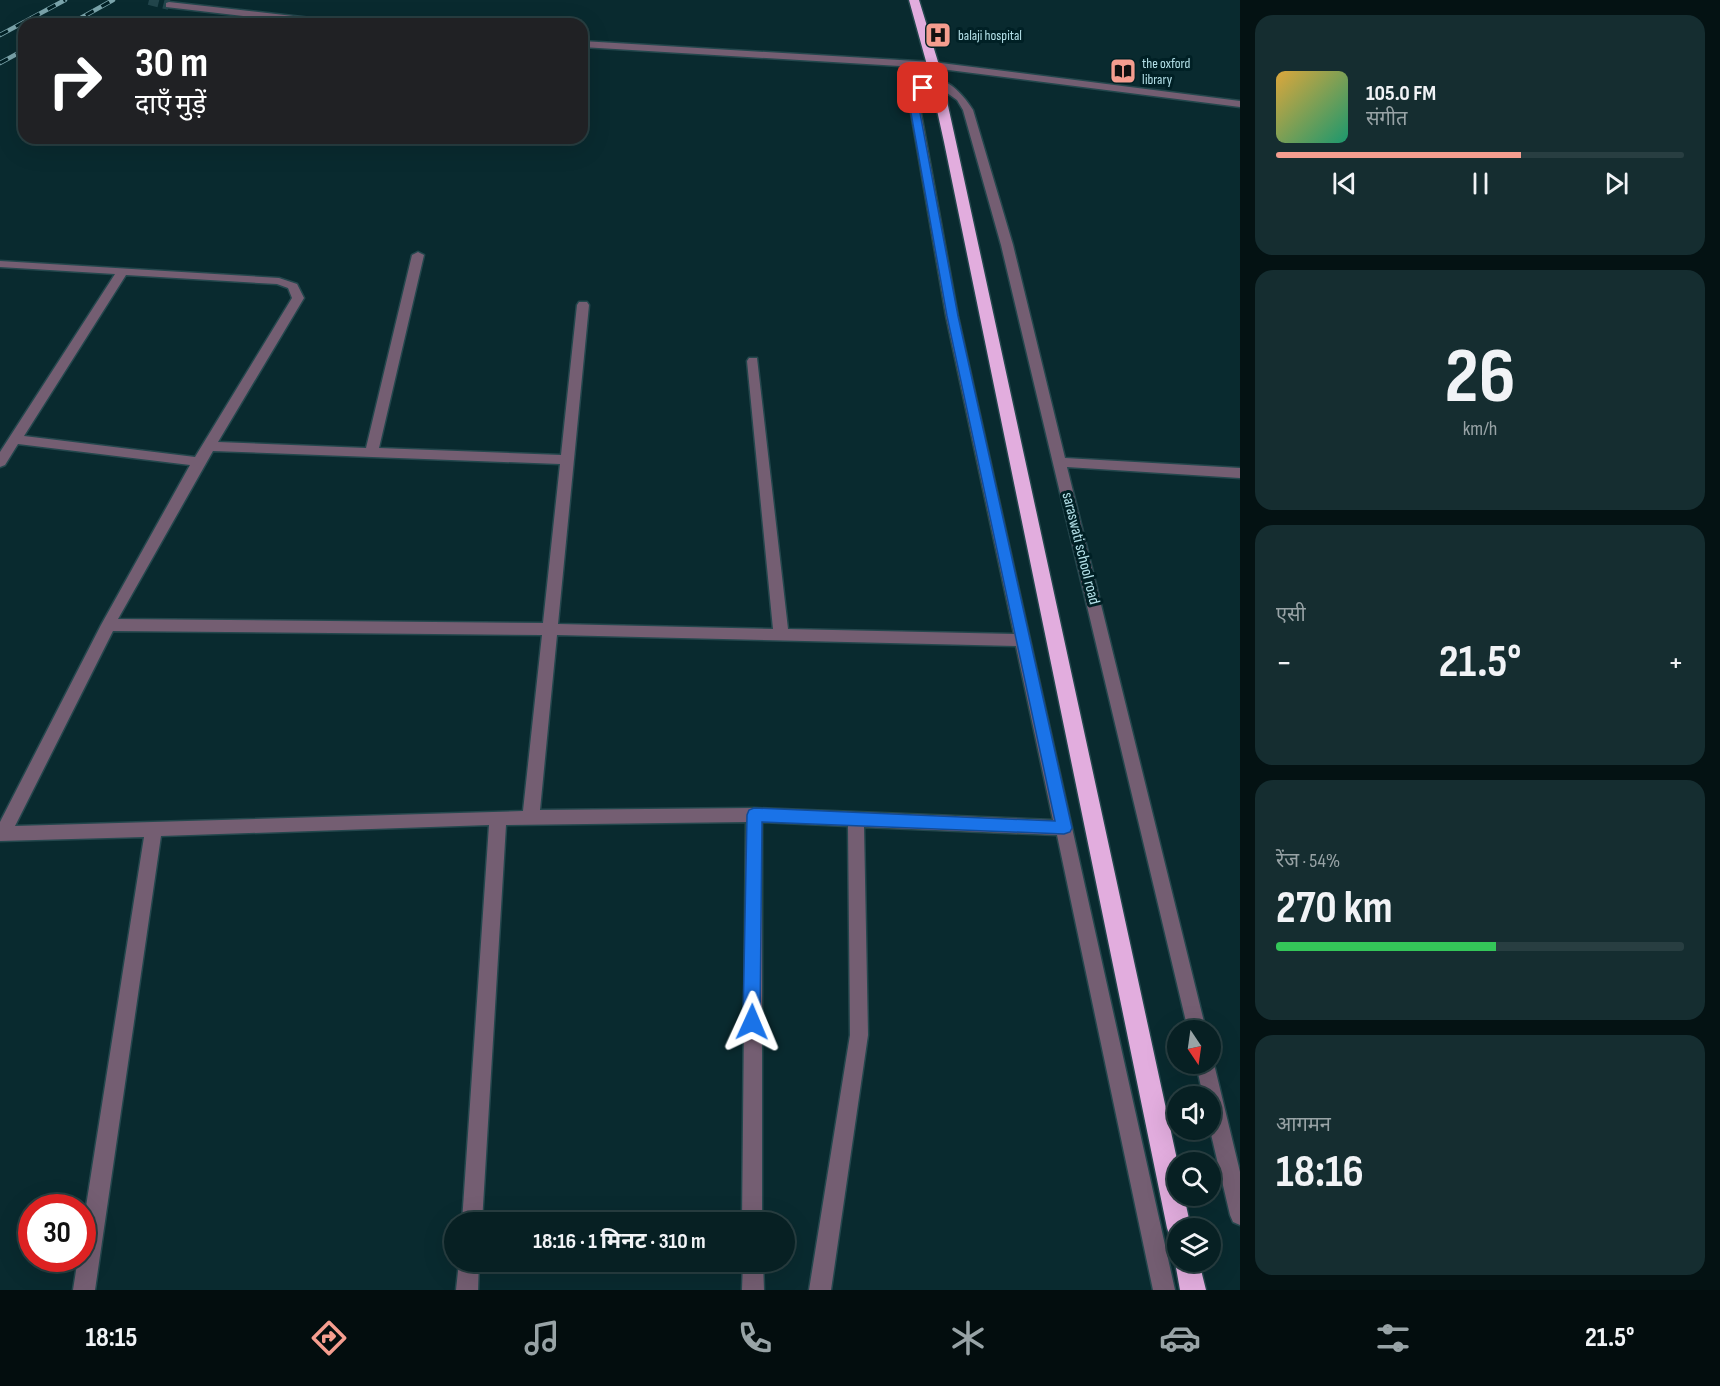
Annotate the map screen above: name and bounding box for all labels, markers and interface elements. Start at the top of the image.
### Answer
hospital icon: balaji hospital [923,20,953,50]
place label: balaji hospital [958,27,1022,44]
text: 30 m [135,38,208,89]
icon: right [36,42,114,120]
place label: the oxford library [1142,55,1190,88]
library icon: the oxford library [1108,56,1138,86]
pin [897,62,948,113]
icon: arrive [906,71,939,104]
text: 105.0 FM [1366,80,1436,107]
text: दाएँ मुड़ें [135,89,206,121]
text: संगीत [1366,107,1407,131]
icon: previous [1328,167,1361,200]
icon: pause [1464,167,1497,200]
icon: next [1600,167,1633,200]
text: 26 [1445,331,1515,424]
text: km/h [1463,417,1497,441]
street label: saraswati school road [1057,490,1104,606]
text: एसी [1276,603,1306,627]
text: 21.5° [1439,635,1521,690]
text: − [1276,643,1292,683]
text: + [1668,643,1684,683]
text: रेंज · 54% [1276,849,1340,873]
text: 270 km [1276,881,1392,936]
position arrow [720,990,784,1054]
north arrow [1167,1020,1221,1074]
map controls [1167,1020,1221,1272]
button: sound [1167,1086,1221,1140]
text: आगमन [1276,1113,1331,1137]
text: 18:16 [1276,1145,1364,1200]
button: search [1167,1152,1221,1206]
speed limit sign: 30 [18,1194,96,1272]
button: layers [1167,1218,1221,1272]
text: 18:16 · 1 मिनट · 310 m [533,1228,706,1255]
icon: directions [308,1317,350,1359]
icon: music [521,1317,563,1359]
icon: phone [734,1317,776,1359]
icon: climate [947,1317,989,1359]
icon: car [1159,1317,1201,1359]
icon: filters [1372,1317,1414,1359]
text: 18:15 [85,1322,137,1354]
text: 21.5° [1585,1322,1635,1354]

